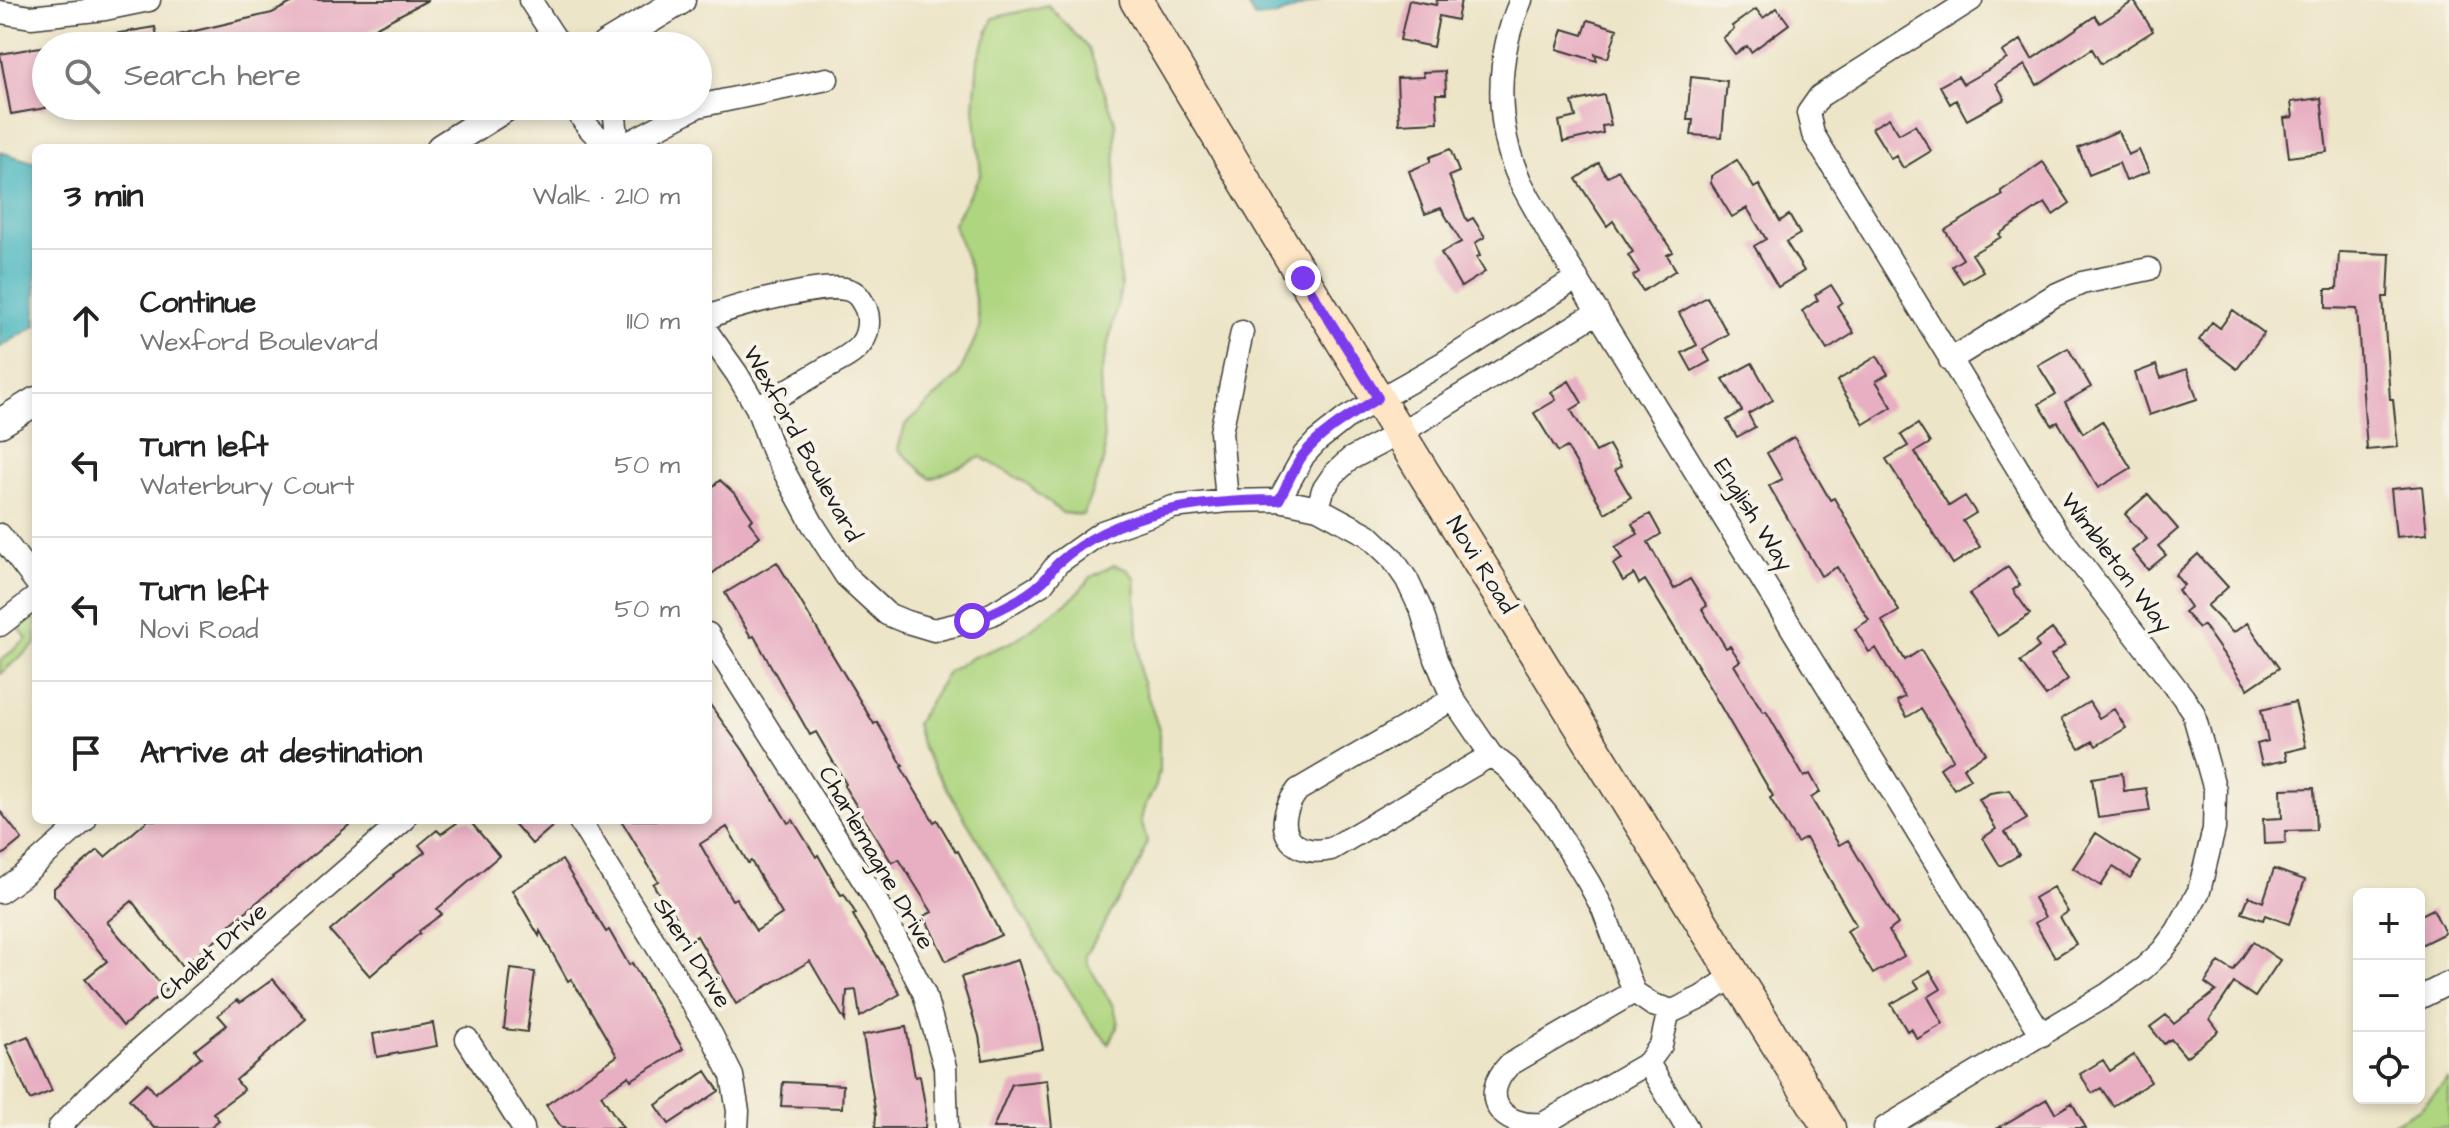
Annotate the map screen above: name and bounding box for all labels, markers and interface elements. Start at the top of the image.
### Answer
search box [32,32,712,120]
icon: search [60,54,104,98]
text: Search here [124,55,301,97]
text: 3 min [64,172,144,220]
text: Walk · 210 m [533,178,680,214]
route end [1285,260,1321,296]
text: Continue [140,282,256,324]
icon: ahead [64,299,108,343]
text: 110 m [626,303,680,339]
text: Wexford Boulevard [140,324,378,360]
street label: Wexford Boulevard [734,340,870,548]
text: Turn left [140,426,268,468]
icon: left [64,443,108,487]
text: 50 m [615,447,680,483]
street label: English Way [1704,452,1801,579]
text: Waterbury Court [140,468,355,504]
street label: Wimbleton Way [2051,486,2180,641]
street label: Novi Road [1438,510,1524,620]
text: Turn left [140,570,268,612]
icon: left [64,587,108,631]
text: 50 m [615,591,680,627]
route start [954,603,990,639]
text: Novi Road [140,612,258,648]
icon: arrive [64,731,108,775]
text: Arrive at destination [140,732,422,774]
street label: Charlemagne Drive [809,760,942,957]
map controls [2353,888,2425,1104]
button: + [2353,888,2425,960]
street label: Sheri Drive [645,891,739,1015]
street label: Chalet Drive [151,895,275,1009]
button: − [2353,960,2425,1032]
button: locate [2353,1032,2425,1104]

